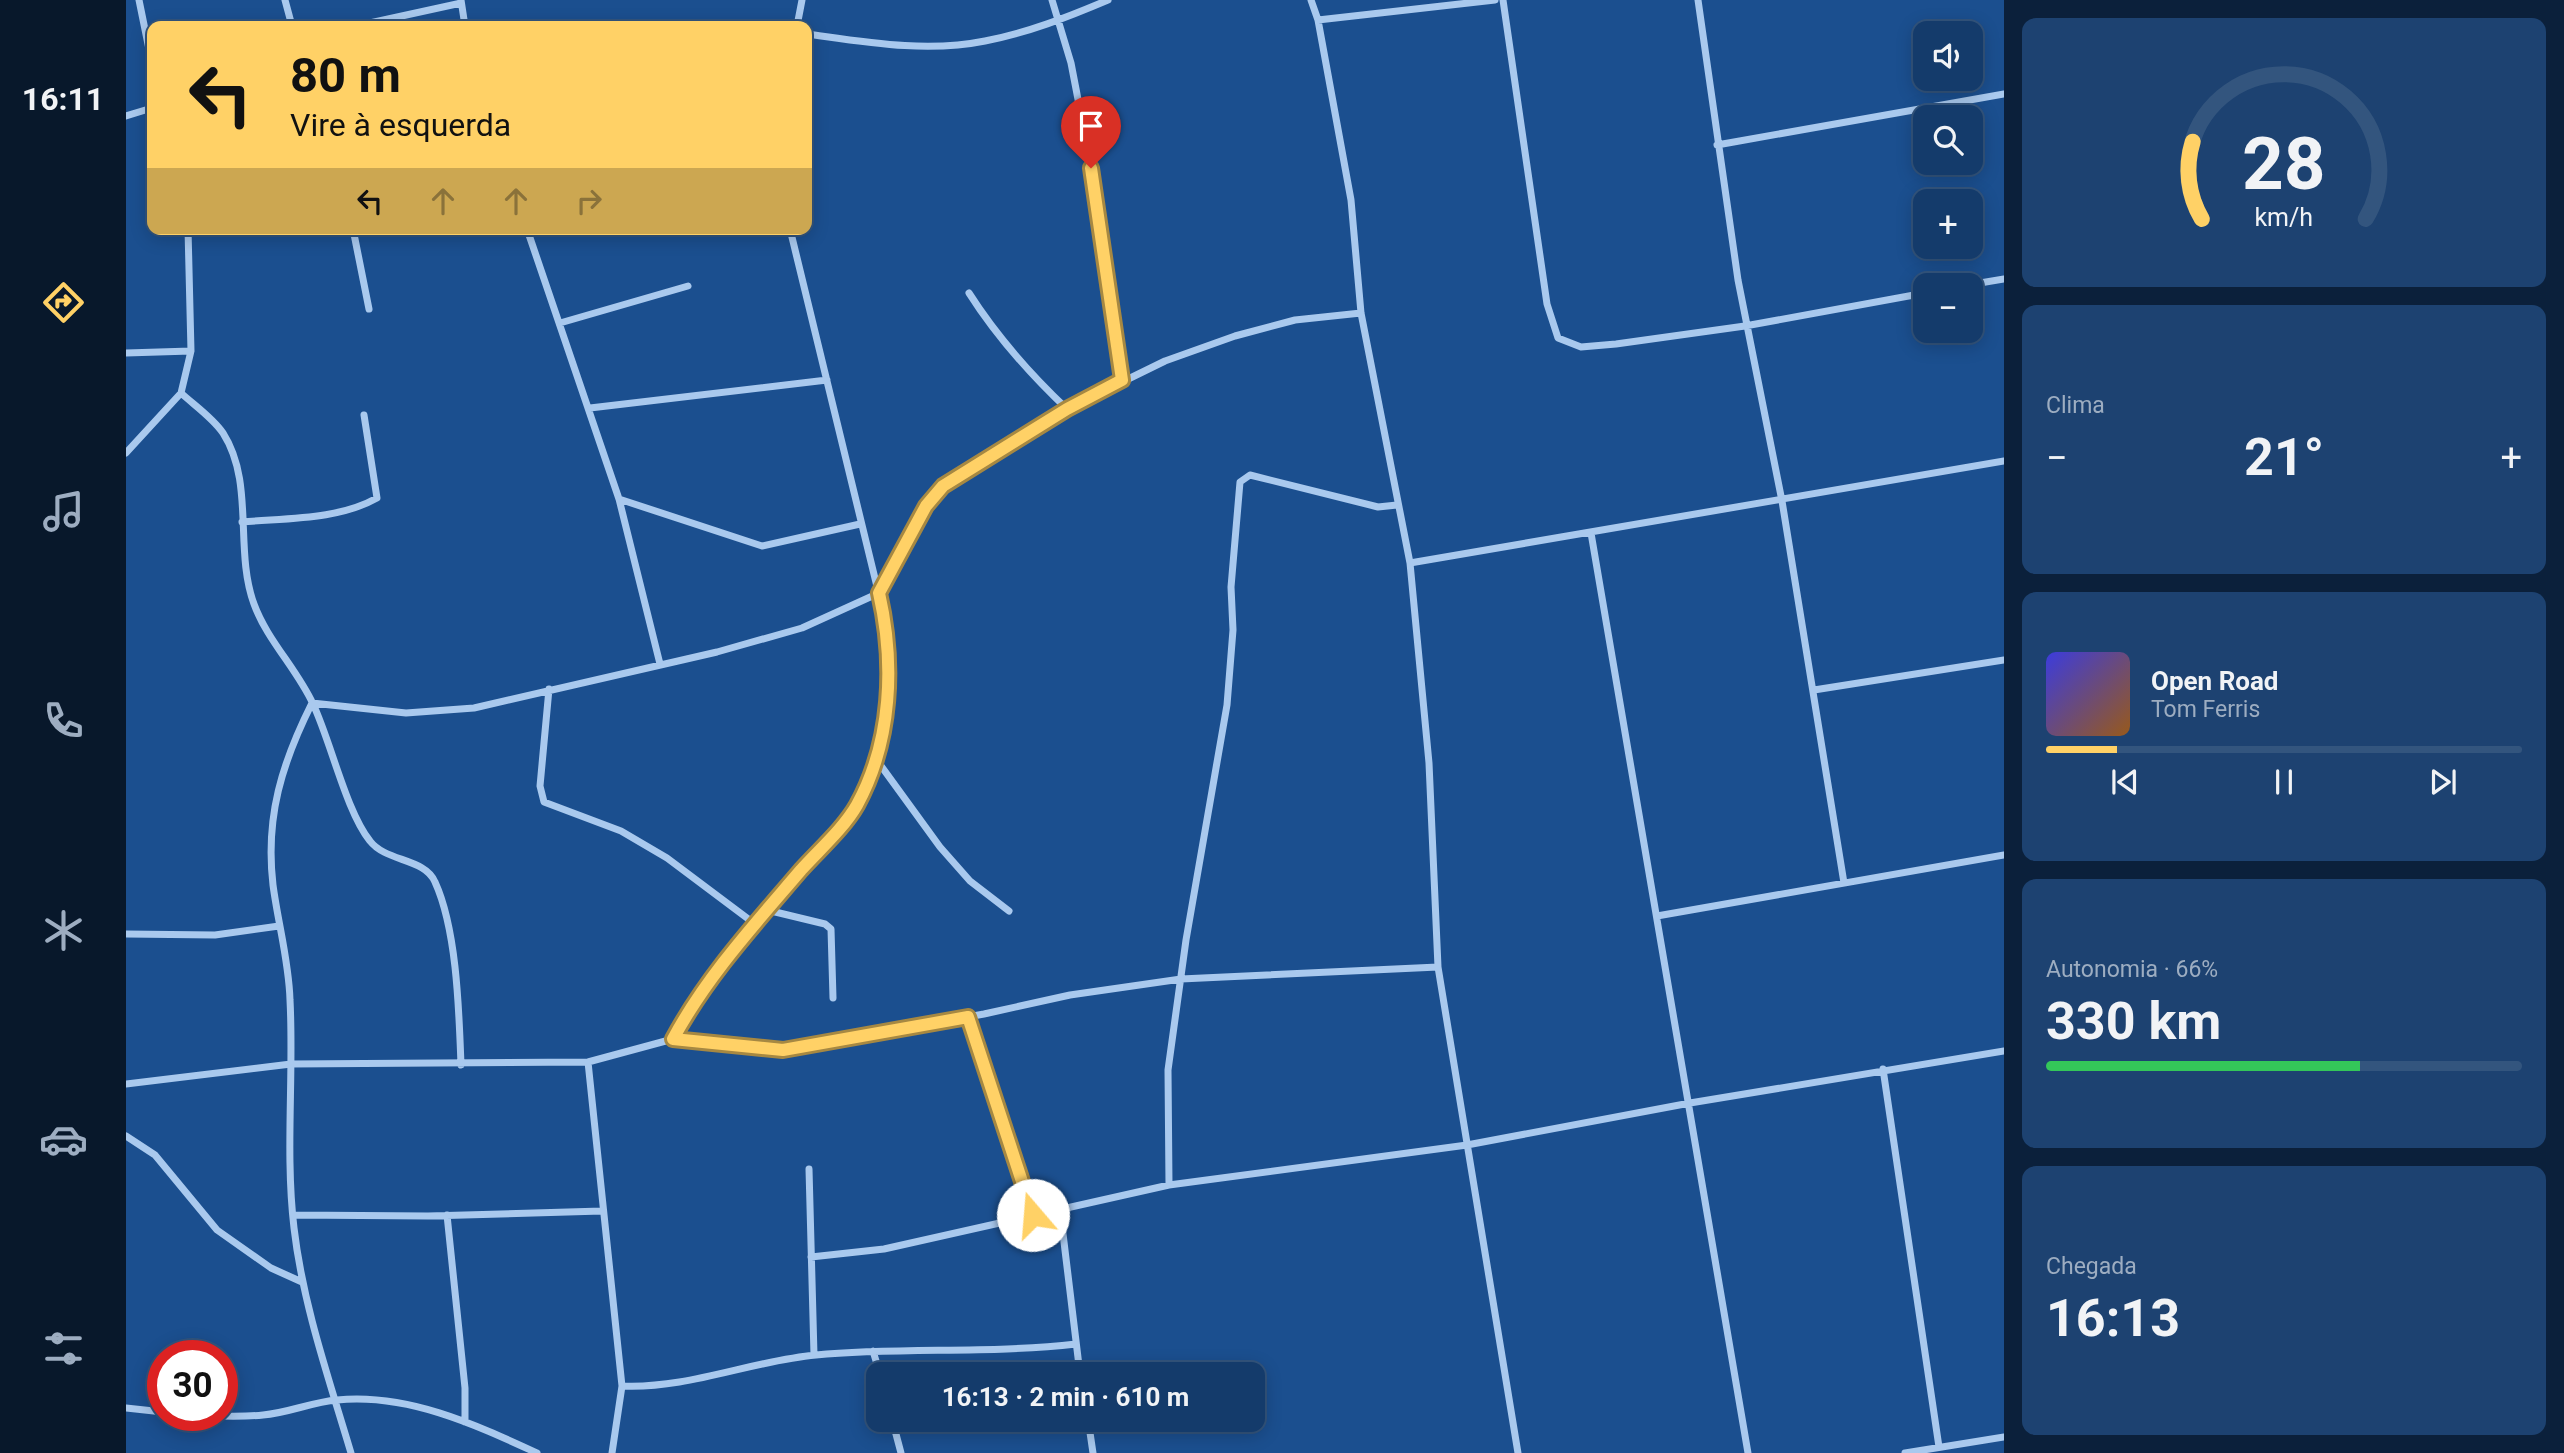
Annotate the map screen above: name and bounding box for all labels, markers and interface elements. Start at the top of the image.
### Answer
map controls [1913,21,1983,343]
button: sound [1913,21,1983,91]
text: 80 m [290,47,401,104]
icon: left [175,49,266,140]
text: 16:11 [22,80,104,118]
pin [1061,96,1121,168]
button: search [1913,105,1983,175]
text: Vire à esquerda [290,106,511,144]
icon: arrive [1072,107,1110,145]
text: 28 [2242,121,2326,207]
icon: left [351,182,389,220]
icon: ahead [424,182,462,220]
icon: ahead [497,182,535,220]
icon: right [570,182,608,220]
button: + [1913,189,1983,259]
text: km/h [2255,202,2313,231]
button: − [1913,273,1983,343]
icon: directions [39,278,88,327]
text: Clima [2046,392,2105,419]
text: 21° [2244,427,2324,488]
text: − [2046,436,2068,480]
text: + [2500,436,2522,480]
icon: music [39,487,88,536]
text: Open Road [2151,666,2279,696]
icon: phone [39,696,88,745]
text: Tom Ferris [2151,696,2260,723]
icon: previous [2106,763,2144,801]
icon: pause [2265,763,2303,801]
icon: next [2424,763,2462,801]
icon: climate [39,906,88,955]
text: Autonomia · 66% [2046,956,2218,983]
text: 330 km [2046,991,2221,1052]
icon: car [39,1115,88,1164]
position arrow [996,1178,1070,1252]
text: Chegada [2046,1253,2137,1280]
text: 16:13 [2046,1288,2180,1349]
icon: filters [39,1324,88,1373]
speed limit sign: 30 [147,1340,238,1431]
text: 16:13 · 2 min · 610 m [942,1382,1189,1412]

